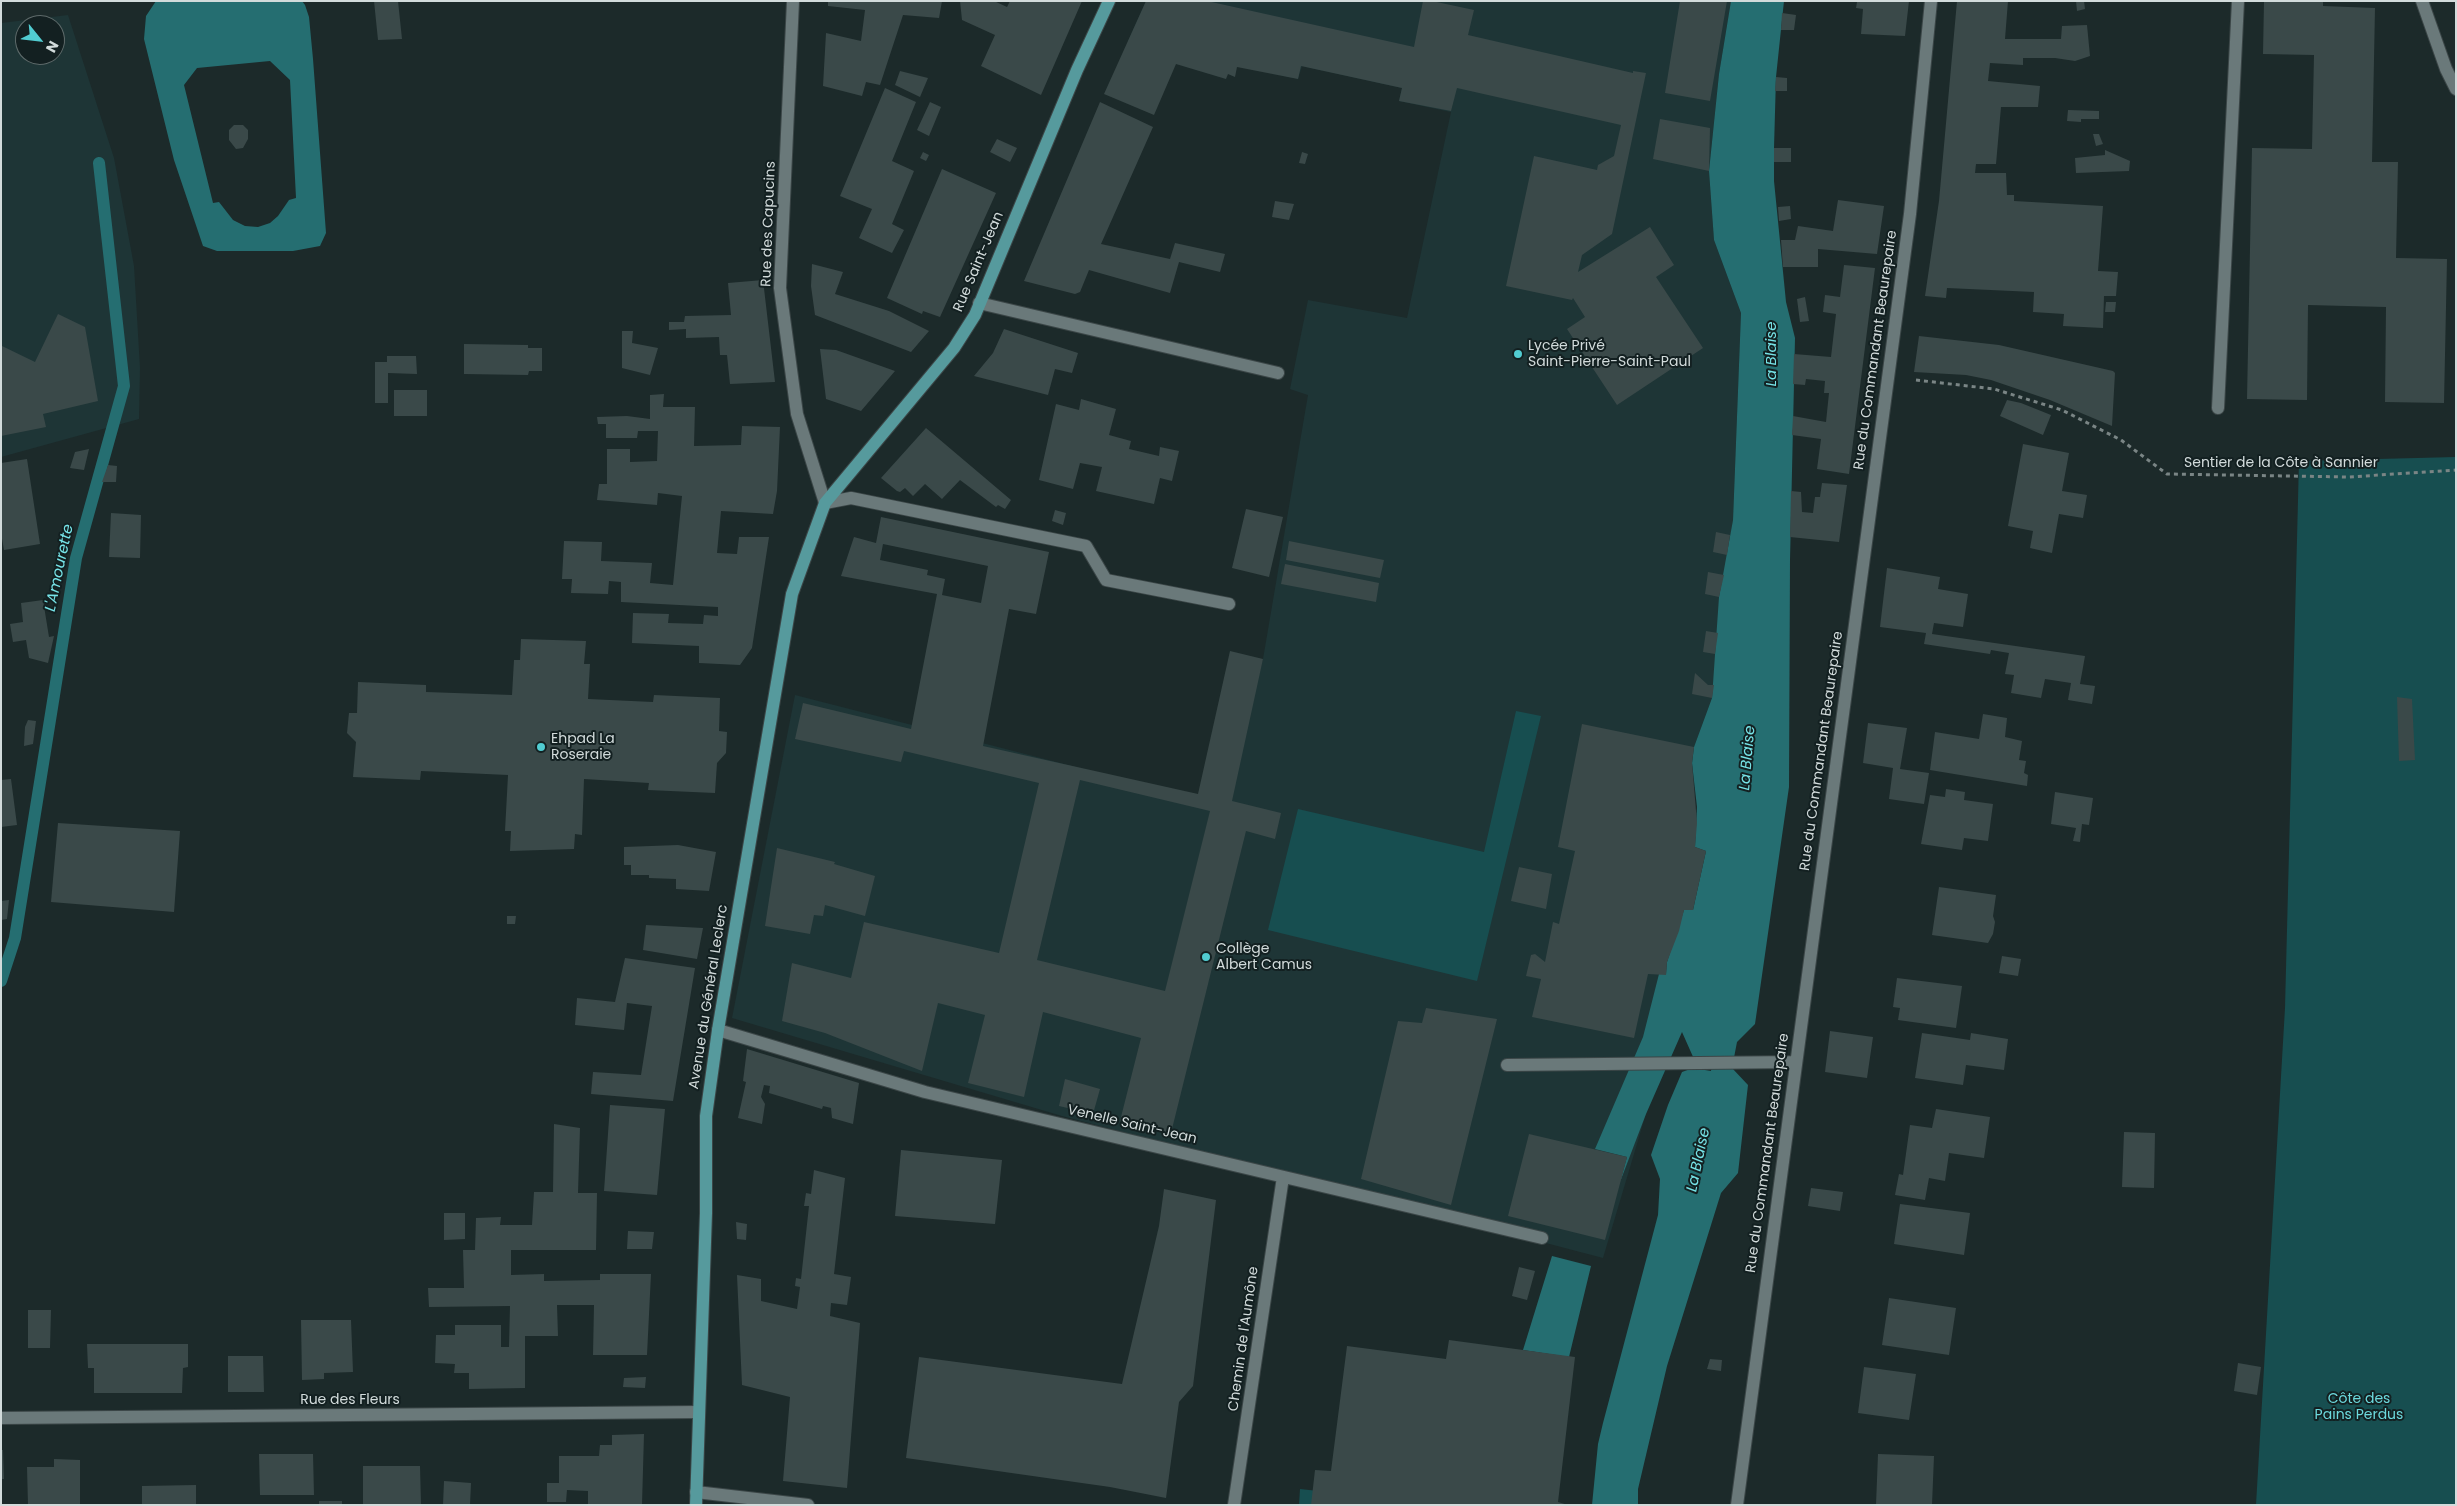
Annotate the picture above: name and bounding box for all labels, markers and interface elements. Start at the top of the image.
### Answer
north arrow [15,15,65,65]
text: N [41,37,64,56]
street label: Rue des Capucins [758,161,780,287]
street label: Rue Saint-Jean [950,209,1008,315]
street label: Rue du Commandant Beaurepaire [1851,229,1901,471]
water label: La Blaise [1763,322,1781,386]
place label: Lycée Privé Saint-Pierre-Saint-Paul [1528,338,1691,371]
marker: Lycée Privé Saint-Pierre-Saint-Paul [1512,348,1524,360]
street label: Sentier de la Côte à Sannier [2184,455,2378,471]
water label: L'Amourette [42,523,78,613]
street label: Rue du Commandant Beaurepaire [1797,630,1847,872]
water label: La Blaise [1736,725,1760,791]
place label: Ehpad La Roseraie [551,731,615,764]
marker: Ehpad La Roseraie [535,741,547,753]
street label: Avenue du Général Leclerc [686,904,732,1090]
place label: Collège Albert Camus [1216,941,1312,974]
marker: Collège Albert Camus [1200,951,1212,963]
street label: Rue du Commandant Beaurepaire [1743,1032,1793,1274]
street label: Venelle Saint-Jean [1066,1102,1198,1148]
water label: La Blaise [1683,1126,1715,1194]
street label: Chemin de l'Aumône [1226,1266,1262,1412]
park label: Côte des Pains Perdus [2315,1391,2403,1424]
street label: Rue des Fleurs [300,1392,400,1408]

